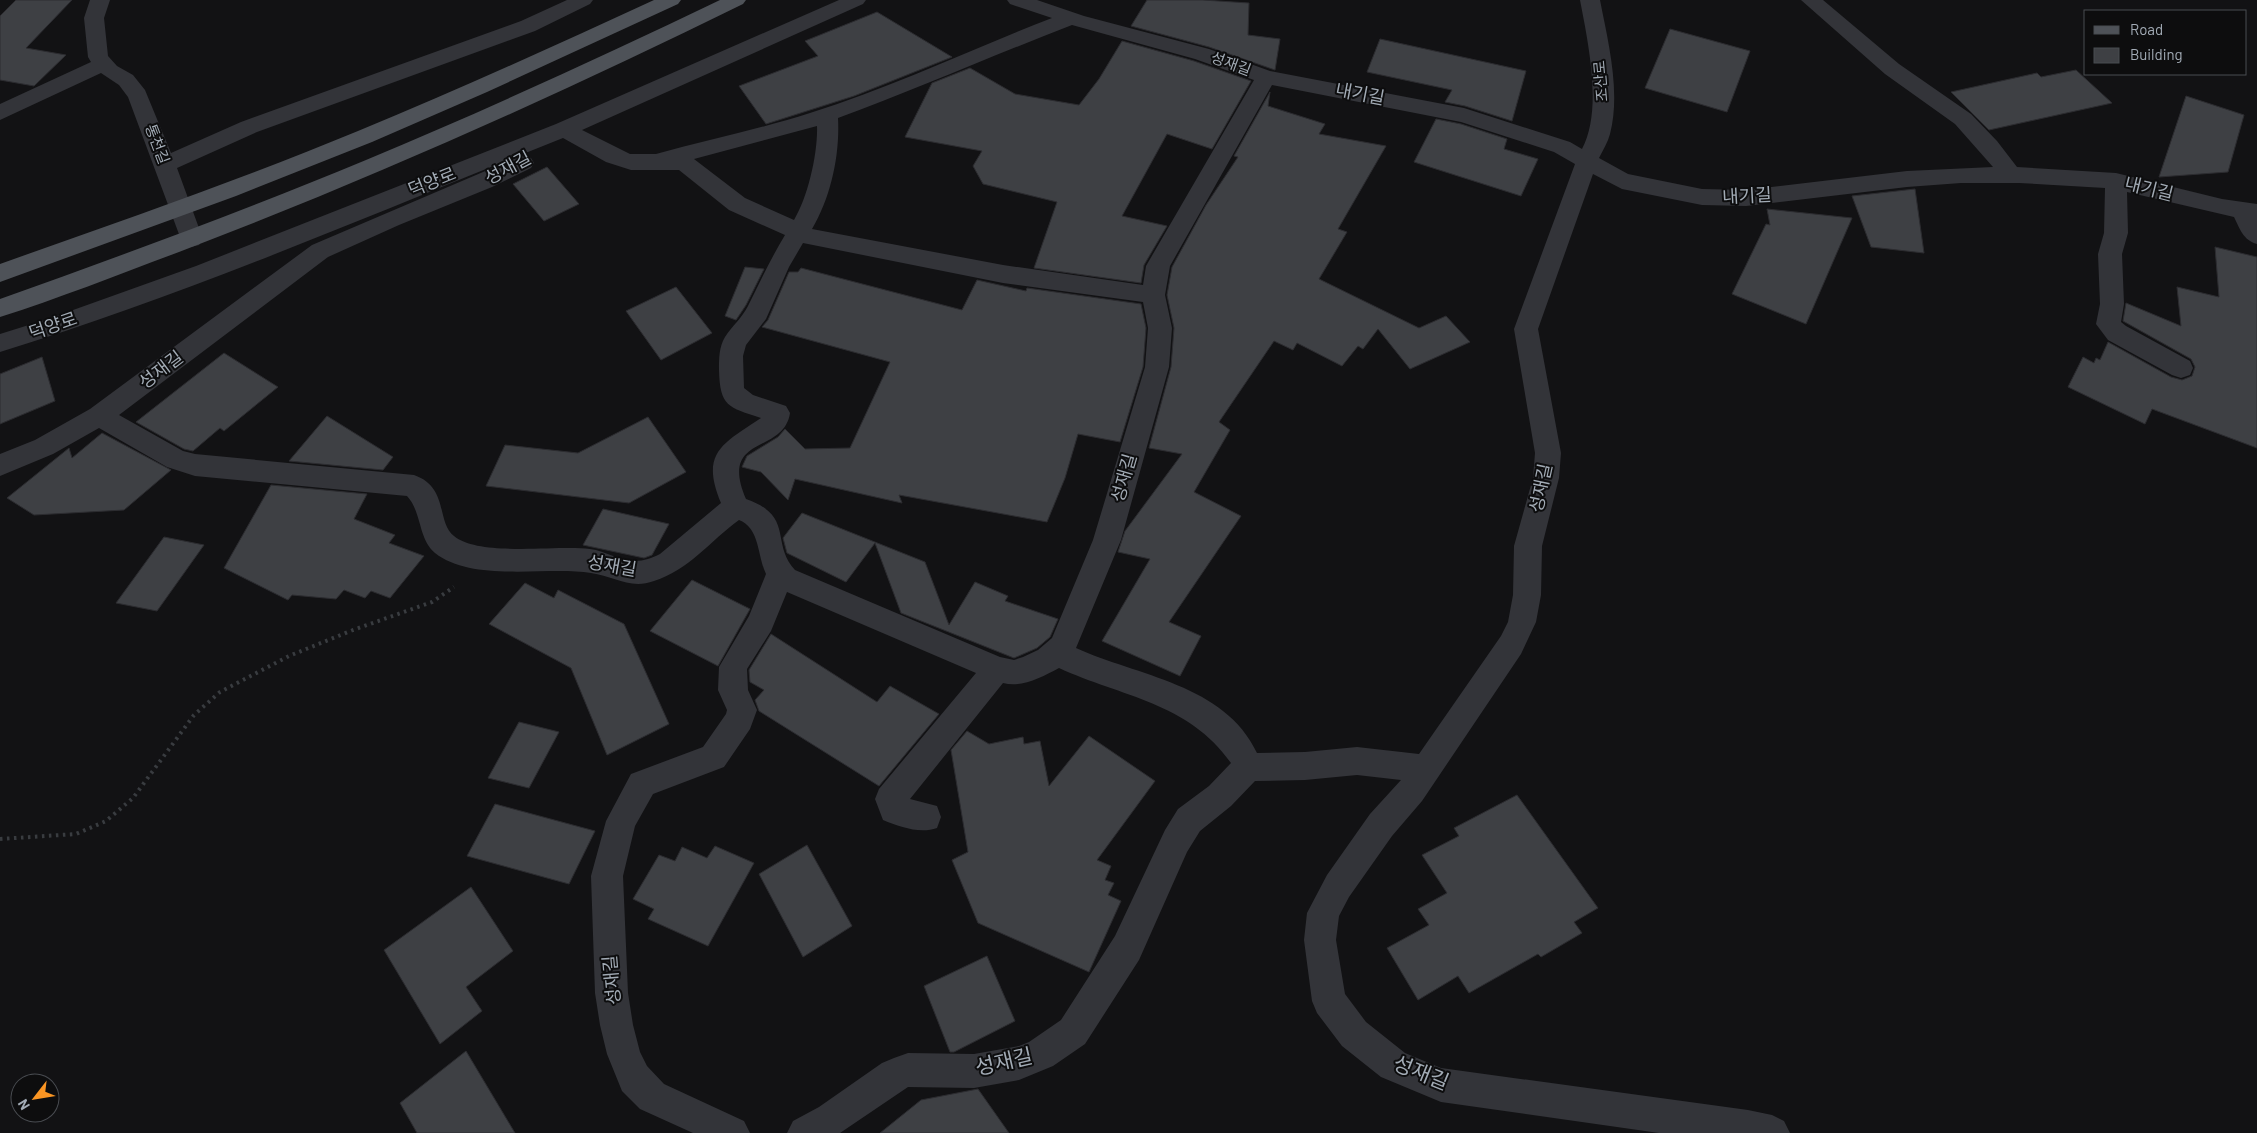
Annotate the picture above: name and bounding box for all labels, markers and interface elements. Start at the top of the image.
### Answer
legend [2084,10,2247,75]
text: Road [2130,20,2163,38]
text: Building [2130,45,2183,63]
street label: 성재길 [1209,48,1254,79]
street label: 조산로 [1589,60,1611,102]
street label: 내기길 [1334,77,1387,109]
street label: 통천길 [142,121,174,166]
street label: 성재길 [480,146,535,188]
street label: 덕양로 [404,162,459,201]
street label: 내기길 [2122,171,2176,205]
street label: 내기길 [1722,183,1772,207]
street label: 덕양로 [26,307,80,344]
street label: 성재길 [134,345,187,393]
street label: 성재길 [1106,451,1140,505]
street label: 성재길 [1524,461,1556,514]
street label: 성재길 [586,550,639,580]
street label: 성재길 [598,954,624,1006]
street label: 성재길 [973,1042,1035,1079]
street label: 성재길 [1390,1049,1453,1094]
north arrow [10,1073,60,1123]
text: N [14,1097,33,1113]

